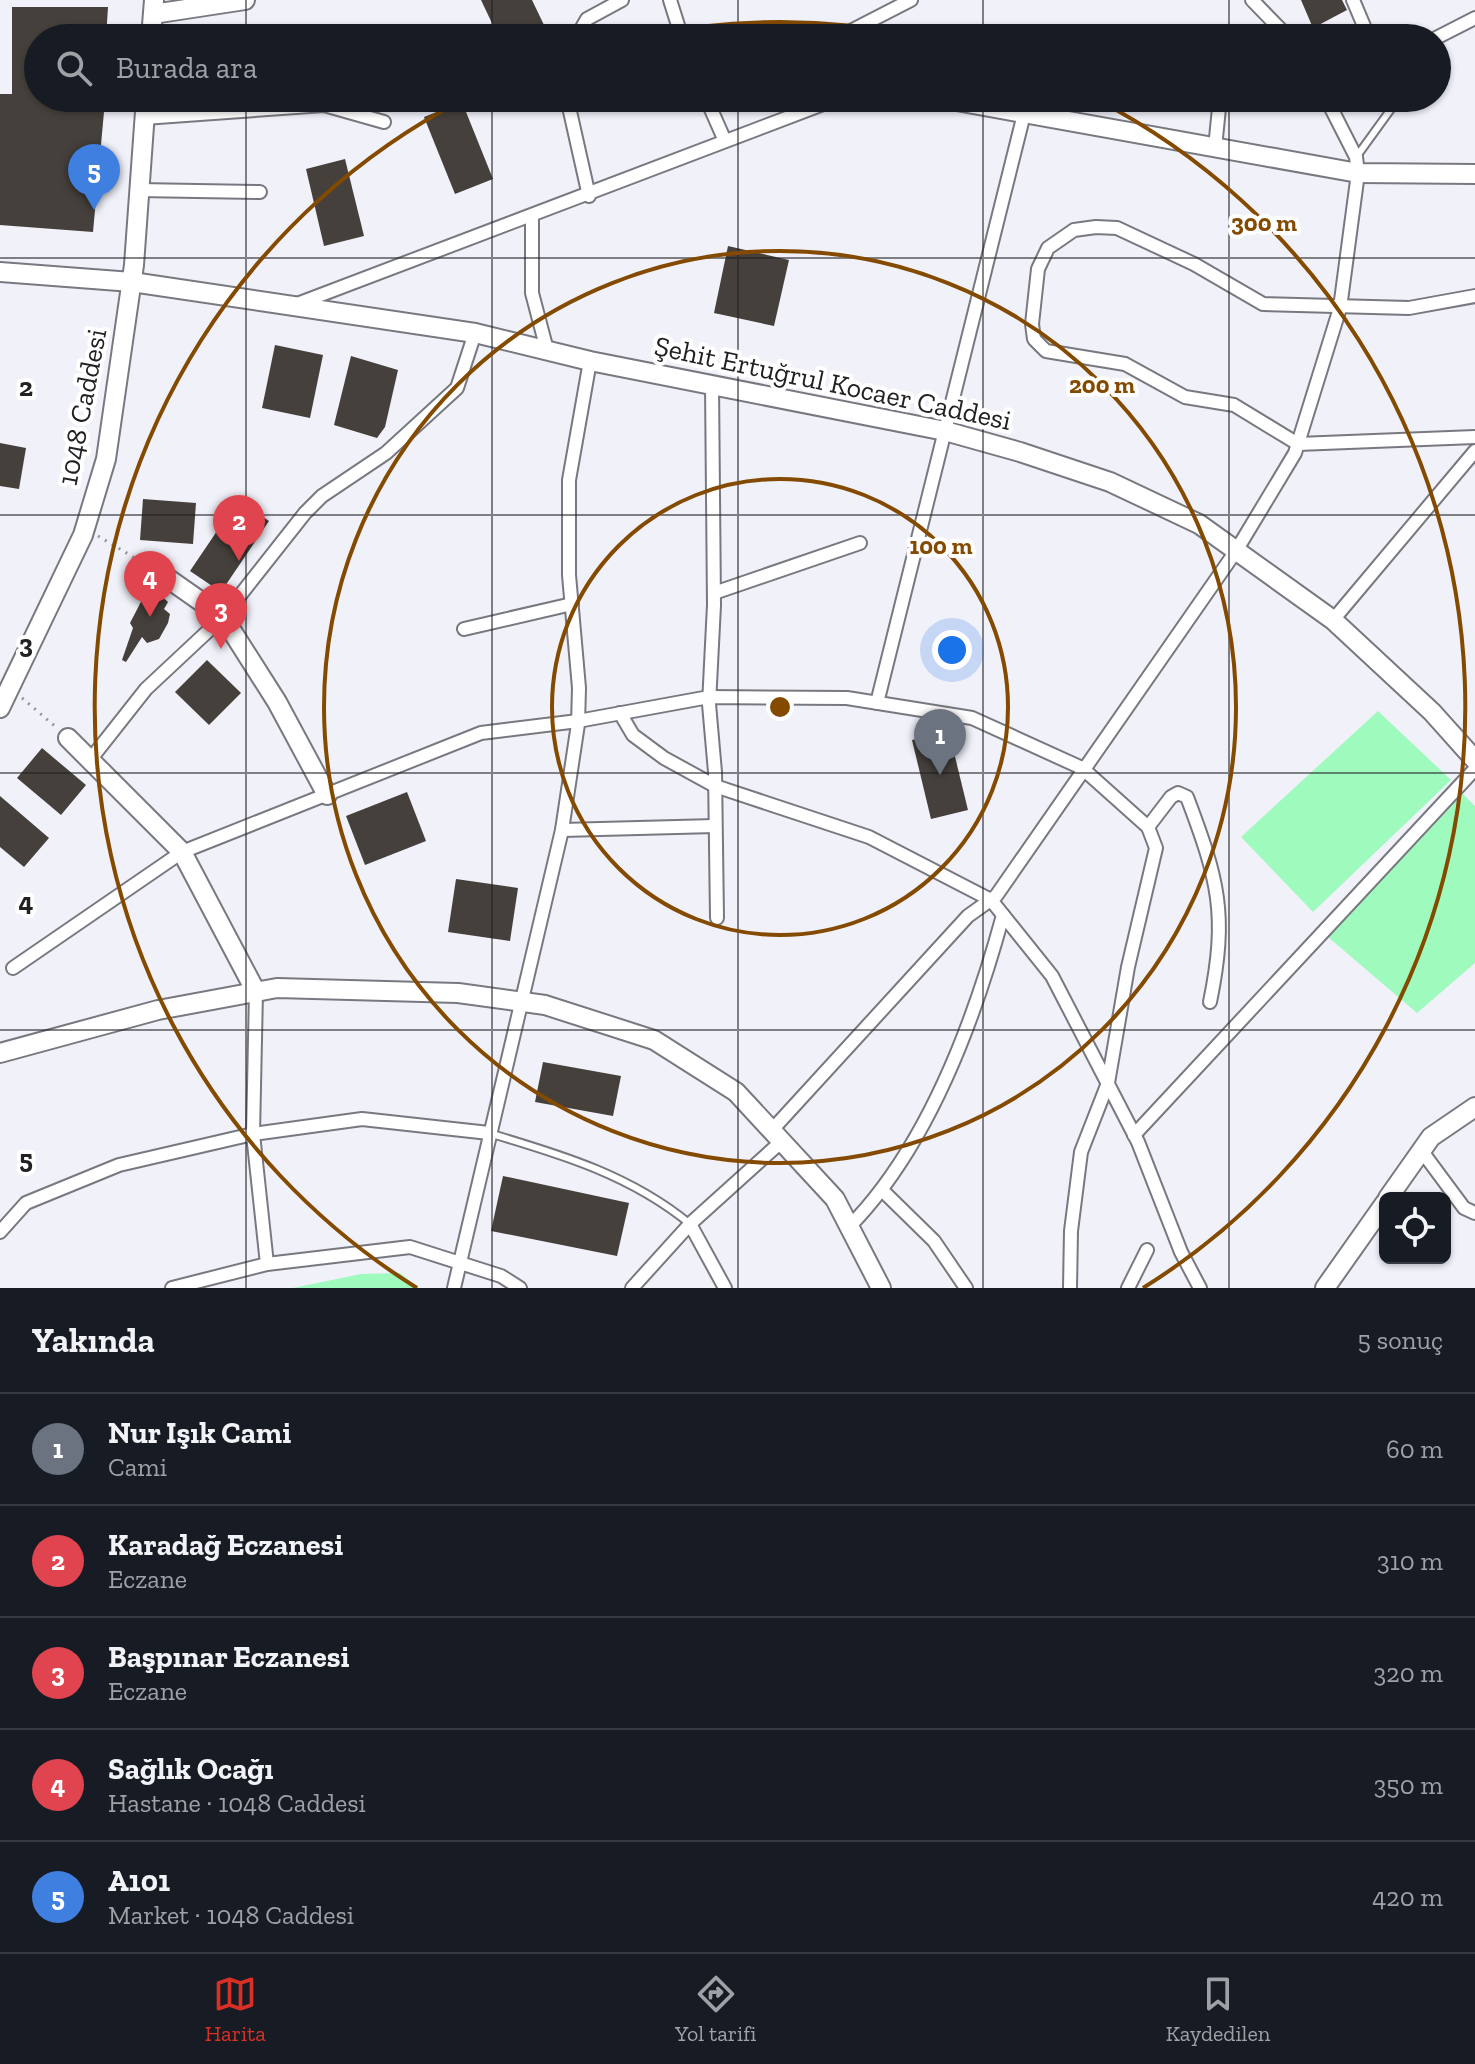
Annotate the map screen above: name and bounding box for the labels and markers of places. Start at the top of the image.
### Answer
pin: 5 [68,144,120,210]
pin: 2 [213,495,265,561]
pin: 4 [124,551,176,617]
pin: 3 [195,583,247,649]
centre of rings [766,693,794,721]
pin: 1 [914,709,966,775]

